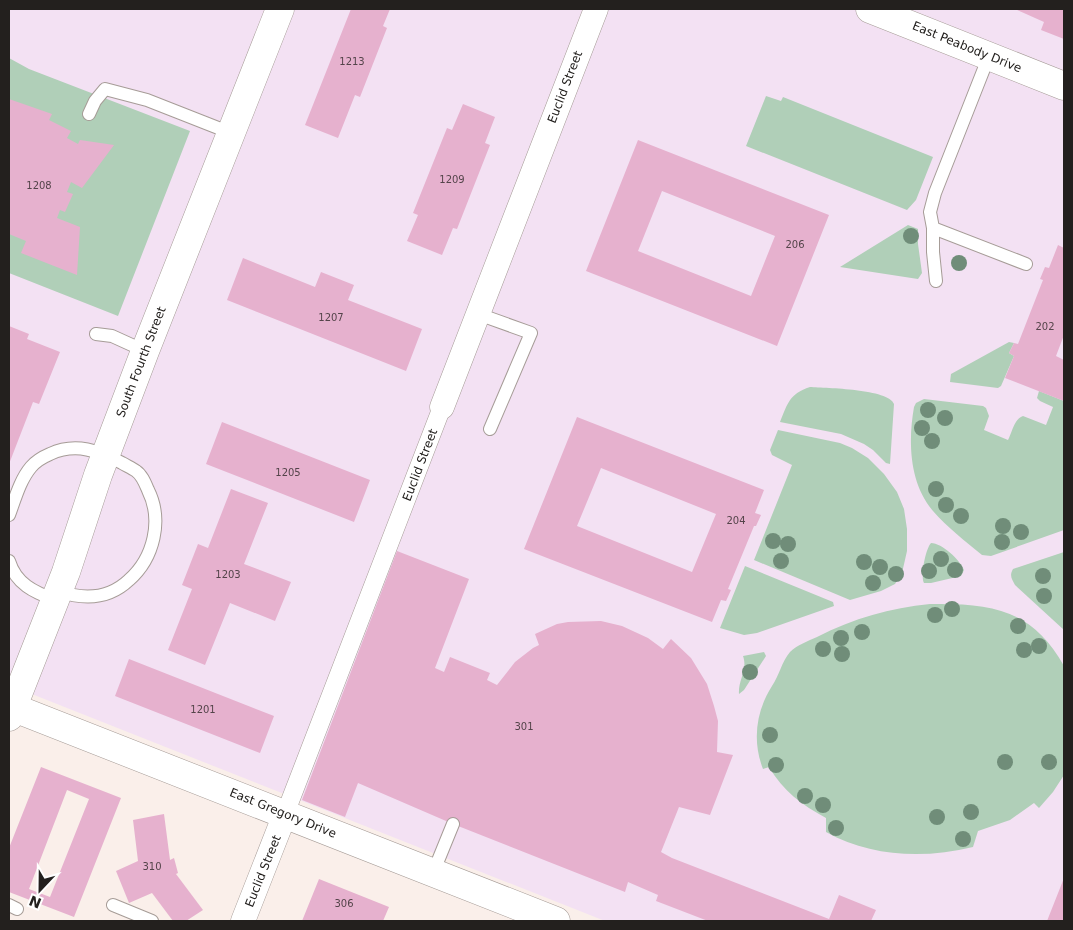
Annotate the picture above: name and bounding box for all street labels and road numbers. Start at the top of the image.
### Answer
street label: East Peabody Drive [910,19,1024,75]
street label: Euclid Street [545,49,585,125]
street label: South Fourth Street [113,304,169,419]
street label: Euclid Street [400,427,440,503]
street label: East Gregory Drive [228,785,338,841]
street label: Euclid Street [242,833,284,909]

